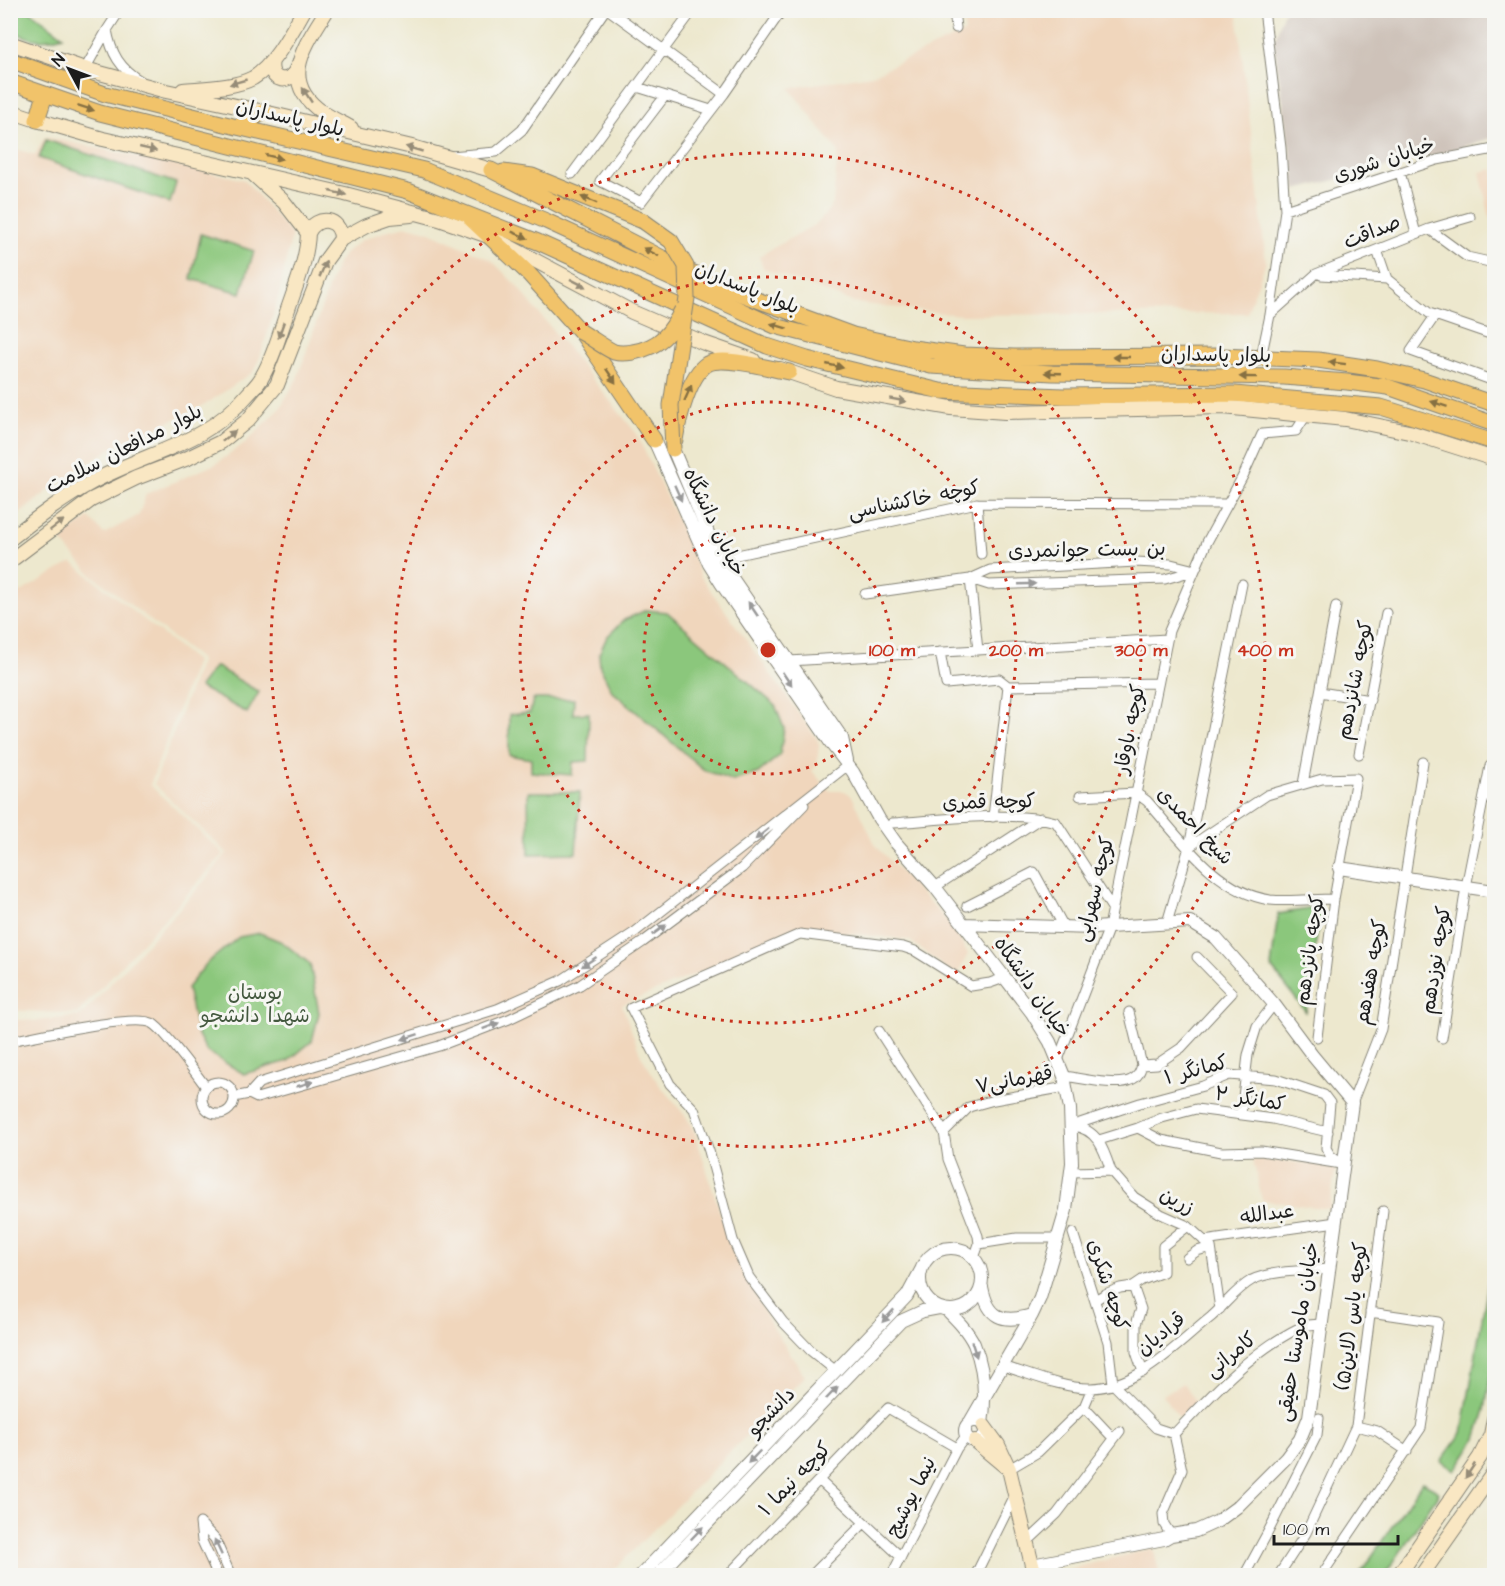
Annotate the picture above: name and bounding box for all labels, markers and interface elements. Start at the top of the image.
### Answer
north arrow [39,39,99,99]
text: N [47,49,70,71]
one-way arrow [229,78,247,87]
one-way arrow [302,86,313,103]
street label: بلوار پاسداران [233,92,347,144]
one-way arrow [77,104,95,114]
street label: خیابان شوری [1330,130,1438,190]
one-way arrow [405,143,423,153]
one-way arrow [138,145,157,154]
one-way arrow [266,153,284,162]
one-way arrow [328,188,347,198]
one-way arrow [580,194,598,204]
street label: صداقت [1339,208,1405,256]
one-way arrow [511,231,529,240]
one-way arrow [642,247,659,257]
street label: بلوار پاسداران [691,254,803,322]
one-way arrow [319,260,328,278]
one-way arrow [569,278,586,288]
one-way arrow [276,321,286,339]
one-way arrow [770,321,788,330]
street label: بلوار پاسداران [1161,340,1271,370]
one-way arrow [1112,352,1131,361]
one-way arrow [1327,358,1346,367]
one-way arrow [826,361,844,371]
one-way arrow [605,367,617,383]
one-way arrow [1043,368,1062,378]
one-way arrow [1238,372,1257,382]
one-way arrow [684,384,693,401]
one-way arrow [888,396,907,405]
street label: بلوار مدافعان سلامت [41,397,207,501]
one-way arrow [1430,399,1448,409]
one-way arrow [221,430,236,443]
street label: خیابان دانشگاه [676,463,752,581]
street label: کوچه خاکشناسی [846,473,982,527]
one-way arrow [673,485,683,503]
one-way arrow [49,520,64,532]
street label: بن بست جوانمردی [1008,535,1166,565]
one-way arrow [1018,579,1037,588]
one-way arrow [747,602,759,618]
street label: کوچه شانزدهم [1330,618,1380,742]
text: 100 m [869,638,916,663]
text: 200 m [988,638,1044,663]
text: 300 m [1113,638,1169,663]
text: 400 m [1237,638,1294,663]
centre of rings [758,640,778,660]
one-way arrow [781,670,793,686]
street label: کوچه باوقار [1107,682,1152,778]
street label: شیخ احمدی [1151,781,1239,871]
street label: کوچه قمری [942,787,1036,817]
one-way arrow [754,827,770,840]
street label: کوچه سهرابی [1068,833,1122,945]
street label: کوچه پانزدهم [1288,893,1332,1007]
street label: کوچه نوزدهم [1414,904,1458,1016]
street label: کوچه هفدهم [1348,917,1395,1027]
one-way arrow [651,924,667,936]
street label: خیابان دانشگاه [987,931,1077,1043]
one-way arrow [580,957,597,968]
park label: بوستان شهدا دانشجو [199,979,310,1030]
one-way arrow [482,1021,500,1031]
one-way arrow [401,1033,419,1042]
street label: کمانگر ۱ [1161,1048,1231,1092]
street label: قهرمانی۷ [973,1059,1055,1101]
one-way arrow [296,1079,314,1088]
street label: کمانگر ۲ [1213,1080,1287,1118]
street label: زرین [1155,1180,1199,1222]
street label: عبدالله [1238,1196,1296,1232]
street label: کوچه شکری [1080,1236,1136,1334]
street label: خیابان ماموستا حقیقی [1270,1240,1326,1424]
street label: کوچه یاس (لاین۵) [1329,1241,1375,1391]
street label: قرادیان [1131,1306,1191,1362]
one-way arrow [882,1308,895,1323]
street label: کامرانی [1199,1326,1263,1384]
one-way arrow [970,1341,979,1359]
street label: دانشجو [740,1381,802,1444]
one-way arrow [825,1386,839,1400]
street label: کوچه نیما ۱ [752,1436,838,1522]
one-way arrow [747,1450,761,1465]
street label: نیما یوشیج [879,1452,943,1542]
one-way arrow [1464,1463,1476,1479]
scale bar [1274,1508,1398,1546]
text: 100 m [1283,1517,1329,1542]
one-way arrow [690,1527,704,1541]
one-way arrow [214,1539,223,1556]

